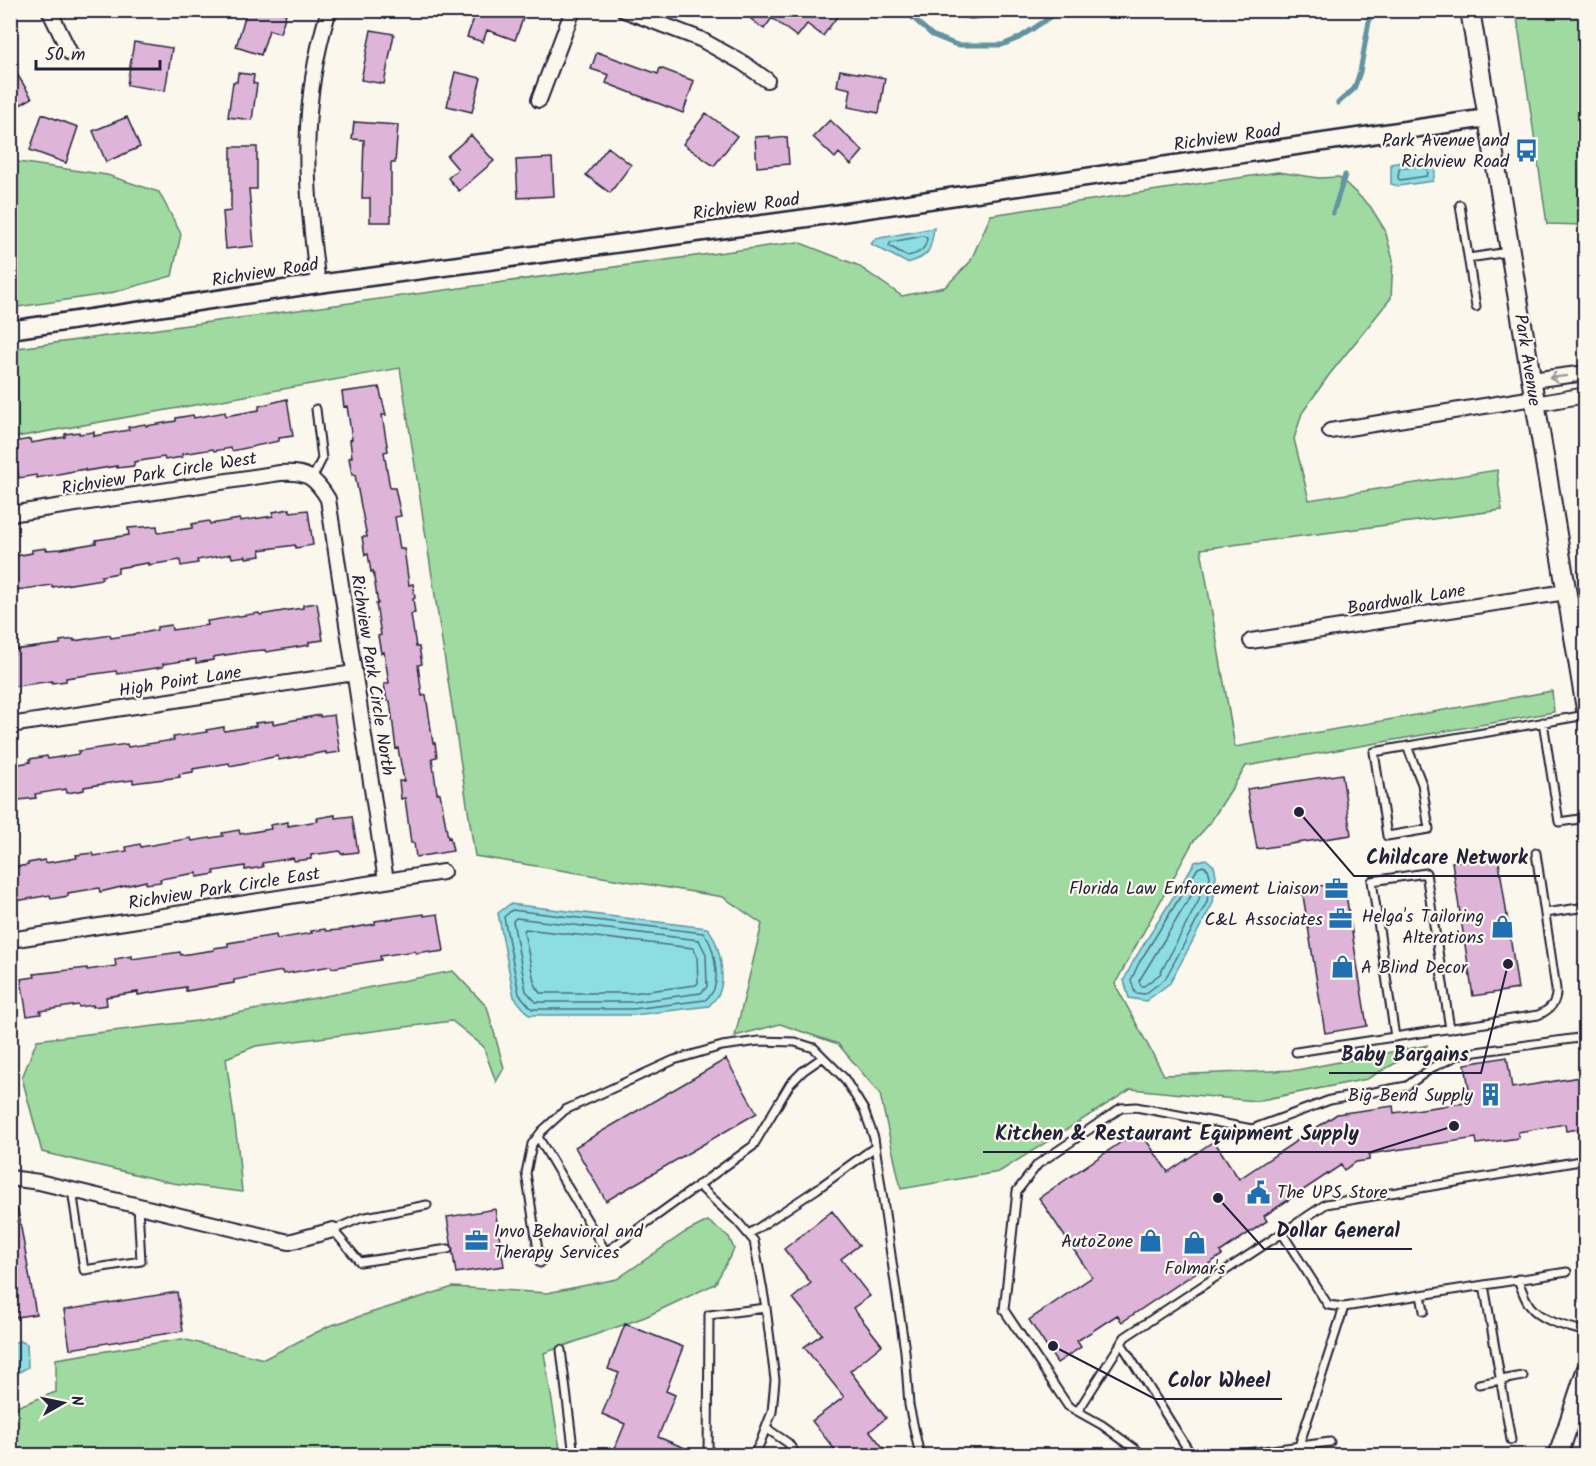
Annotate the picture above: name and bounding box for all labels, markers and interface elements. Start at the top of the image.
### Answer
scale bar [36,33,160,71]
text: 50 m [45,41,85,70]
street label: Richview Road [1172,116,1284,160]
place label: Park Avenue and Richview Road [1382,127,1510,177]
bus stop icon: Park Avenue and Richview Road [1514,137,1540,163]
street label: Richview Road [691,185,803,229]
street label: Richview Road [210,251,322,296]
street label: Park Avenue [1505,312,1548,408]
one-way arrow [1549,372,1569,383]
street label: Richview Park Circle West [60,445,260,504]
street label: Richview Park Circle North [341,573,402,778]
street label: Boardwalk Lane [1345,577,1468,624]
street label: High Point Lane [117,658,244,706]
callout: Childcare Network [1354,838,1540,876]
text: Childcare Network [1366,843,1529,875]
street label: Richview Park Circle East [126,860,323,919]
place label: Florida Law Enforcement Liaison [1069,875,1319,904]
office icon: Florida Law Enforcement Liaison [1324,875,1350,901]
place label: Helga's Tailoring Alterations [1362,903,1484,953]
place label: C&L Associates [1205,906,1323,935]
office icon: C&L Associates [1328,906,1354,932]
shop icon: Helga's Tailoring Alterations [1489,913,1515,939]
shop icon: A Blind Decor [1330,954,1356,980]
place label: A Blind Decor [1361,954,1468,983]
callout: Baby Bargains [1329,1035,1481,1073]
text: Baby Bargains [1341,1040,1469,1072]
place label: Big Bend Supply [1348,1082,1474,1111]
building icon: Big Bend Supply [1478,1082,1504,1108]
callout: Kitchen & Restaurant Equipment Supply [983,1114,1371,1152]
text: Kitchen & Restaurant Equipment Supply [995,1119,1359,1151]
public building icon: The UPS Store [1246,1179,1272,1205]
place label: The UPS Store [1277,1179,1388,1208]
callout: Dollar General [1264,1211,1412,1249]
text: Dollar General [1276,1216,1400,1248]
place label: Invo Behavioral and Therapy Services [494,1218,644,1268]
office icon: Invo Behavioral and Therapy Services [463,1228,489,1254]
place label: AutoZone [1061,1228,1133,1257]
shop icon: AutoZone [1138,1228,1164,1254]
shop icon: Folmar's [1182,1229,1208,1255]
place label: Folmar's [1165,1255,1226,1284]
callout: Color Wheel [1155,1361,1282,1399]
text: Color Wheel [1168,1366,1271,1398]
north arrow [33,1373,93,1433]
text: N [63,1394,89,1408]

